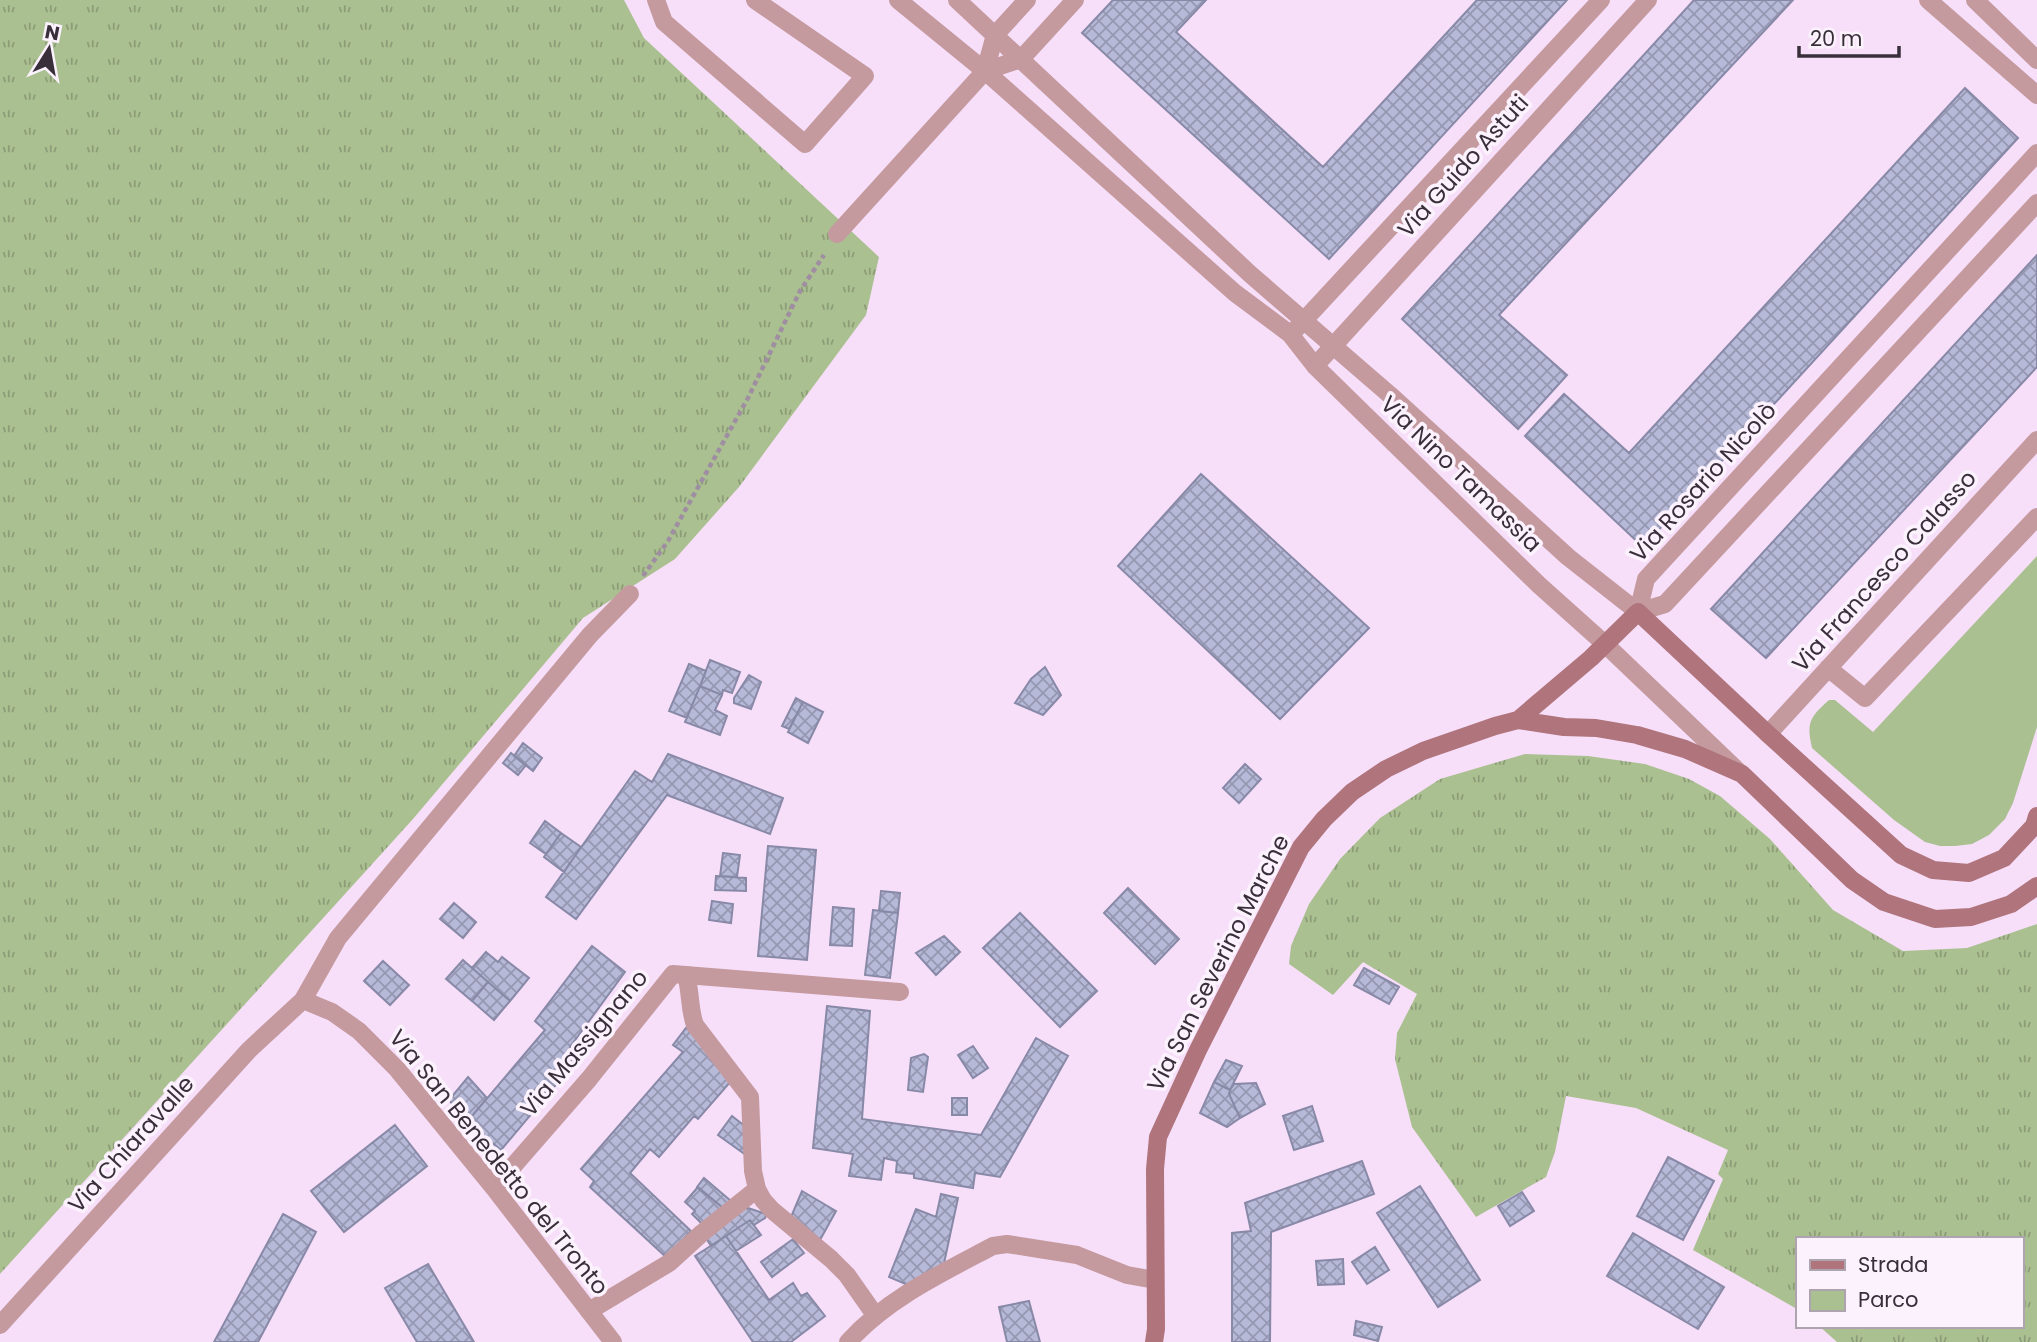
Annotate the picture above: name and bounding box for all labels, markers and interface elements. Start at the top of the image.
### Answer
north arrow [14,14,84,84]
scale bar [1799,14,1899,58]
text: N [43,18,62,47]
text: 20 m [1810,24,1863,53]
street label: Via Guido Astuti [1390,88,1536,244]
street label: Via Nino Tamassia [1373,389,1549,559]
street label: Via Rosario Nicolò [1622,395,1784,569]
street label: Via Francesco Calasso [1785,463,1983,679]
street label: Via San Severino Marche [1139,829,1297,1097]
street label: Via Massignano [513,963,655,1123]
street label: Via San Benedetto del Tronto [382,1023,616,1301]
street label: Via Chiaravalle [61,1068,201,1220]
legend [1796,1237,2023,1328]
text: Strada [1858,1250,1928,1279]
text: Parco [1858,1285,1918,1314]

